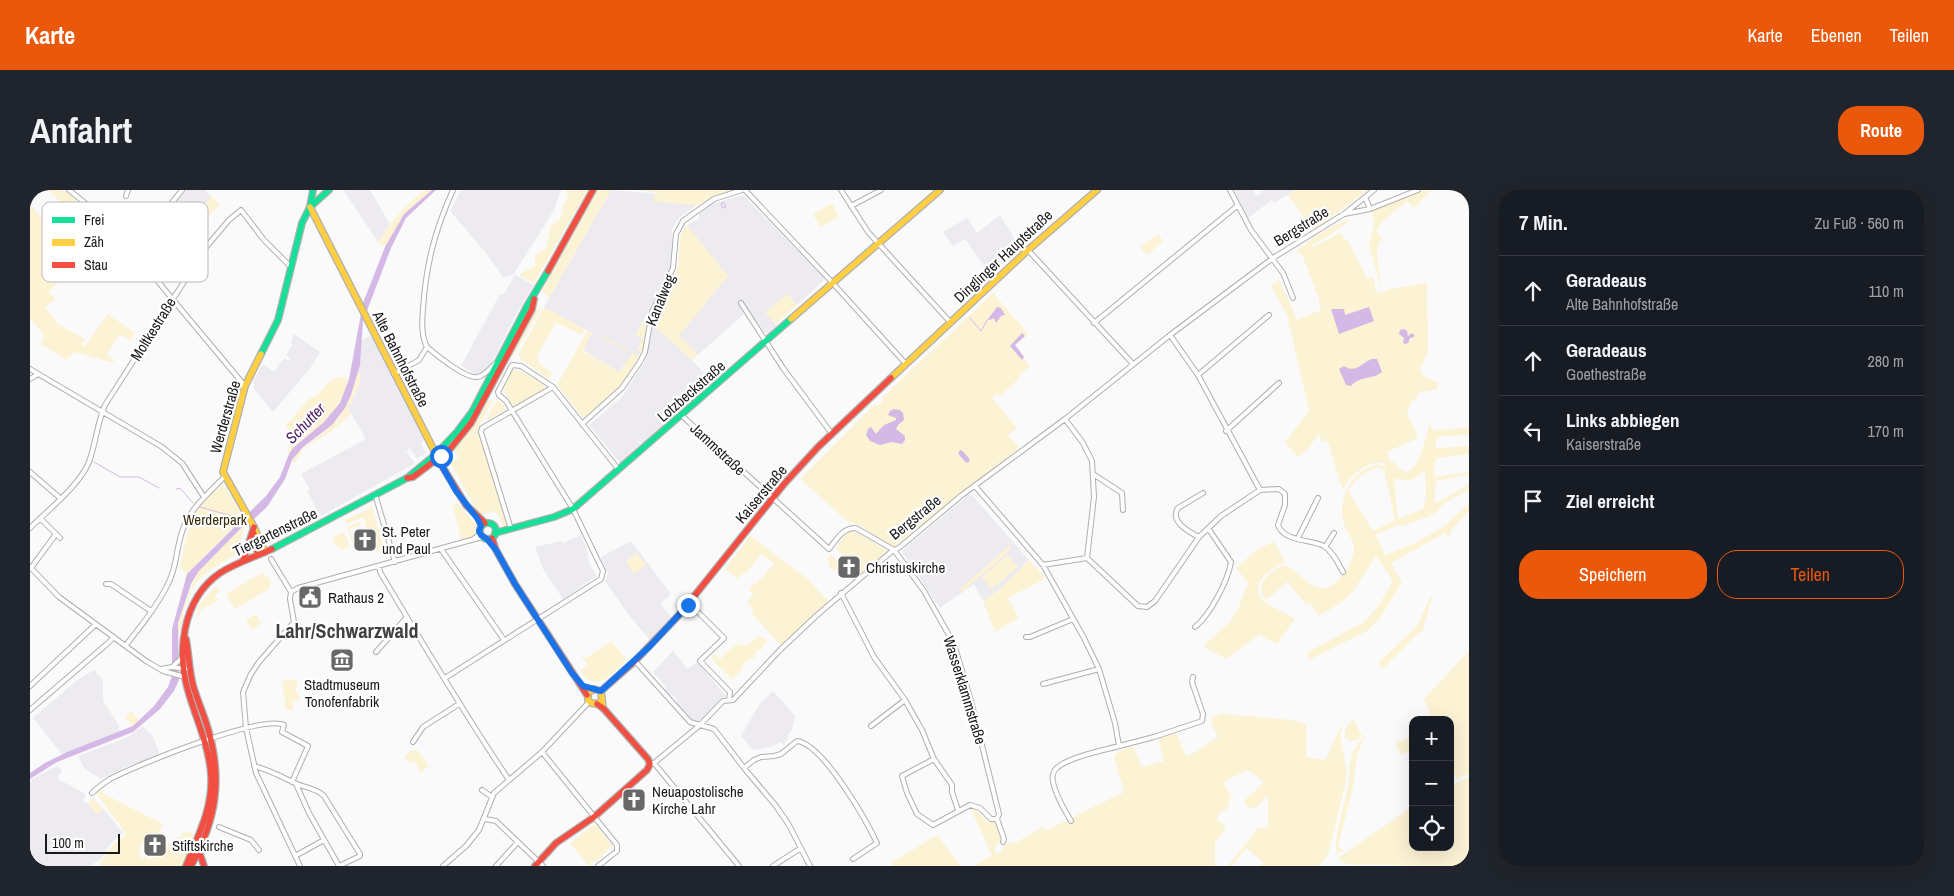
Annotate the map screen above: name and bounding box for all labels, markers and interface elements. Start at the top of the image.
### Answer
text: Karte [25,19,75,51]
text: Karte [1747,23,1783,48]
text: Ebenen [1811,23,1862,48]
text: Teilen [1890,23,1929,48]
button: Route [1838,106,1924,155]
text: Anfahrt [30,107,132,154]
street label: Bergstraße [1270,201,1332,251]
legend [42,202,208,282]
street label: Dinglinger Hauptstraße [949,205,1057,307]
text: 7 Min. [1519,208,1568,237]
text: Frei [84,211,104,229]
text: Zu Fuß · 560 m [1814,212,1904,234]
text: Zäh [84,233,104,251]
text: Stau [84,256,108,274]
text: Geradeaus [1566,267,1647,293]
street label: Kanalweg [640,271,680,329]
icon: ahead [1519,277,1547,305]
text: 110 m [1868,280,1904,302]
street label: Moltkestraße [125,293,181,365]
text: Alte Bahnhofstraße [1566,293,1678,315]
street label: Alte Bahnhofstraße [367,306,434,411]
text: Geradeaus [1566,337,1647,363]
icon: ahead [1519,347,1547,375]
text: 280 m [1868,350,1904,372]
street label: Lotzbeckstraße [652,355,730,427]
text: Goethestraße [1566,363,1646,385]
street label: Werderstraße [205,378,245,456]
water label: Schutter [280,397,330,448]
text: Links abbiegen [1566,407,1679,433]
icon: left [1519,417,1547,445]
street label: Jammstraße [686,418,750,480]
text: 170 m [1868,420,1904,442]
text: Kaiserstraße [1566,433,1641,455]
route start [430,445,453,468]
street label: Kaiserstraße [730,460,792,528]
icon: arrive [1519,487,1547,515]
text: Ziel erreicht [1566,488,1654,514]
street label: Bergstraße [885,490,945,544]
street label: Tiergartenstraße [229,502,321,561]
park label: Werderpark [183,509,248,530]
place label: St. Peter und Paul [382,521,431,559]
church icon: St. Peter und Paul [352,527,378,553]
button: Speichern [1519,550,1707,599]
button: Teilen [1717,550,1904,599]
church icon: Christuskirche [836,554,862,580]
place label: Christuskirche [866,557,945,578]
public building icon: Rathaus 2 [297,584,323,610]
place label: Rathaus 2 [328,587,384,608]
route end [677,594,700,617]
district label: Lahr/Schwarzwald [275,617,419,644]
street label: Wasserklammstraße [939,633,992,747]
museum icon: Stadtmuseum Tonofenfabrik [329,647,355,673]
place label: Stadtmuseum Tonofenfabrik [304,674,380,712]
map controls [1409,716,1454,851]
button: + [1409,716,1454,761]
button: − [1409,761,1454,806]
place label: Neuapostolische Kirche Lahr [652,781,744,819]
church icon: Neuapostolische Kirche Lahr [621,787,647,813]
button: locate [1409,806,1454,851]
scale bar [45,831,120,854]
church icon: Stiftskirche [142,832,168,858]
text: 100 m [52,834,84,852]
place label: Stiftskirche [172,835,234,856]

